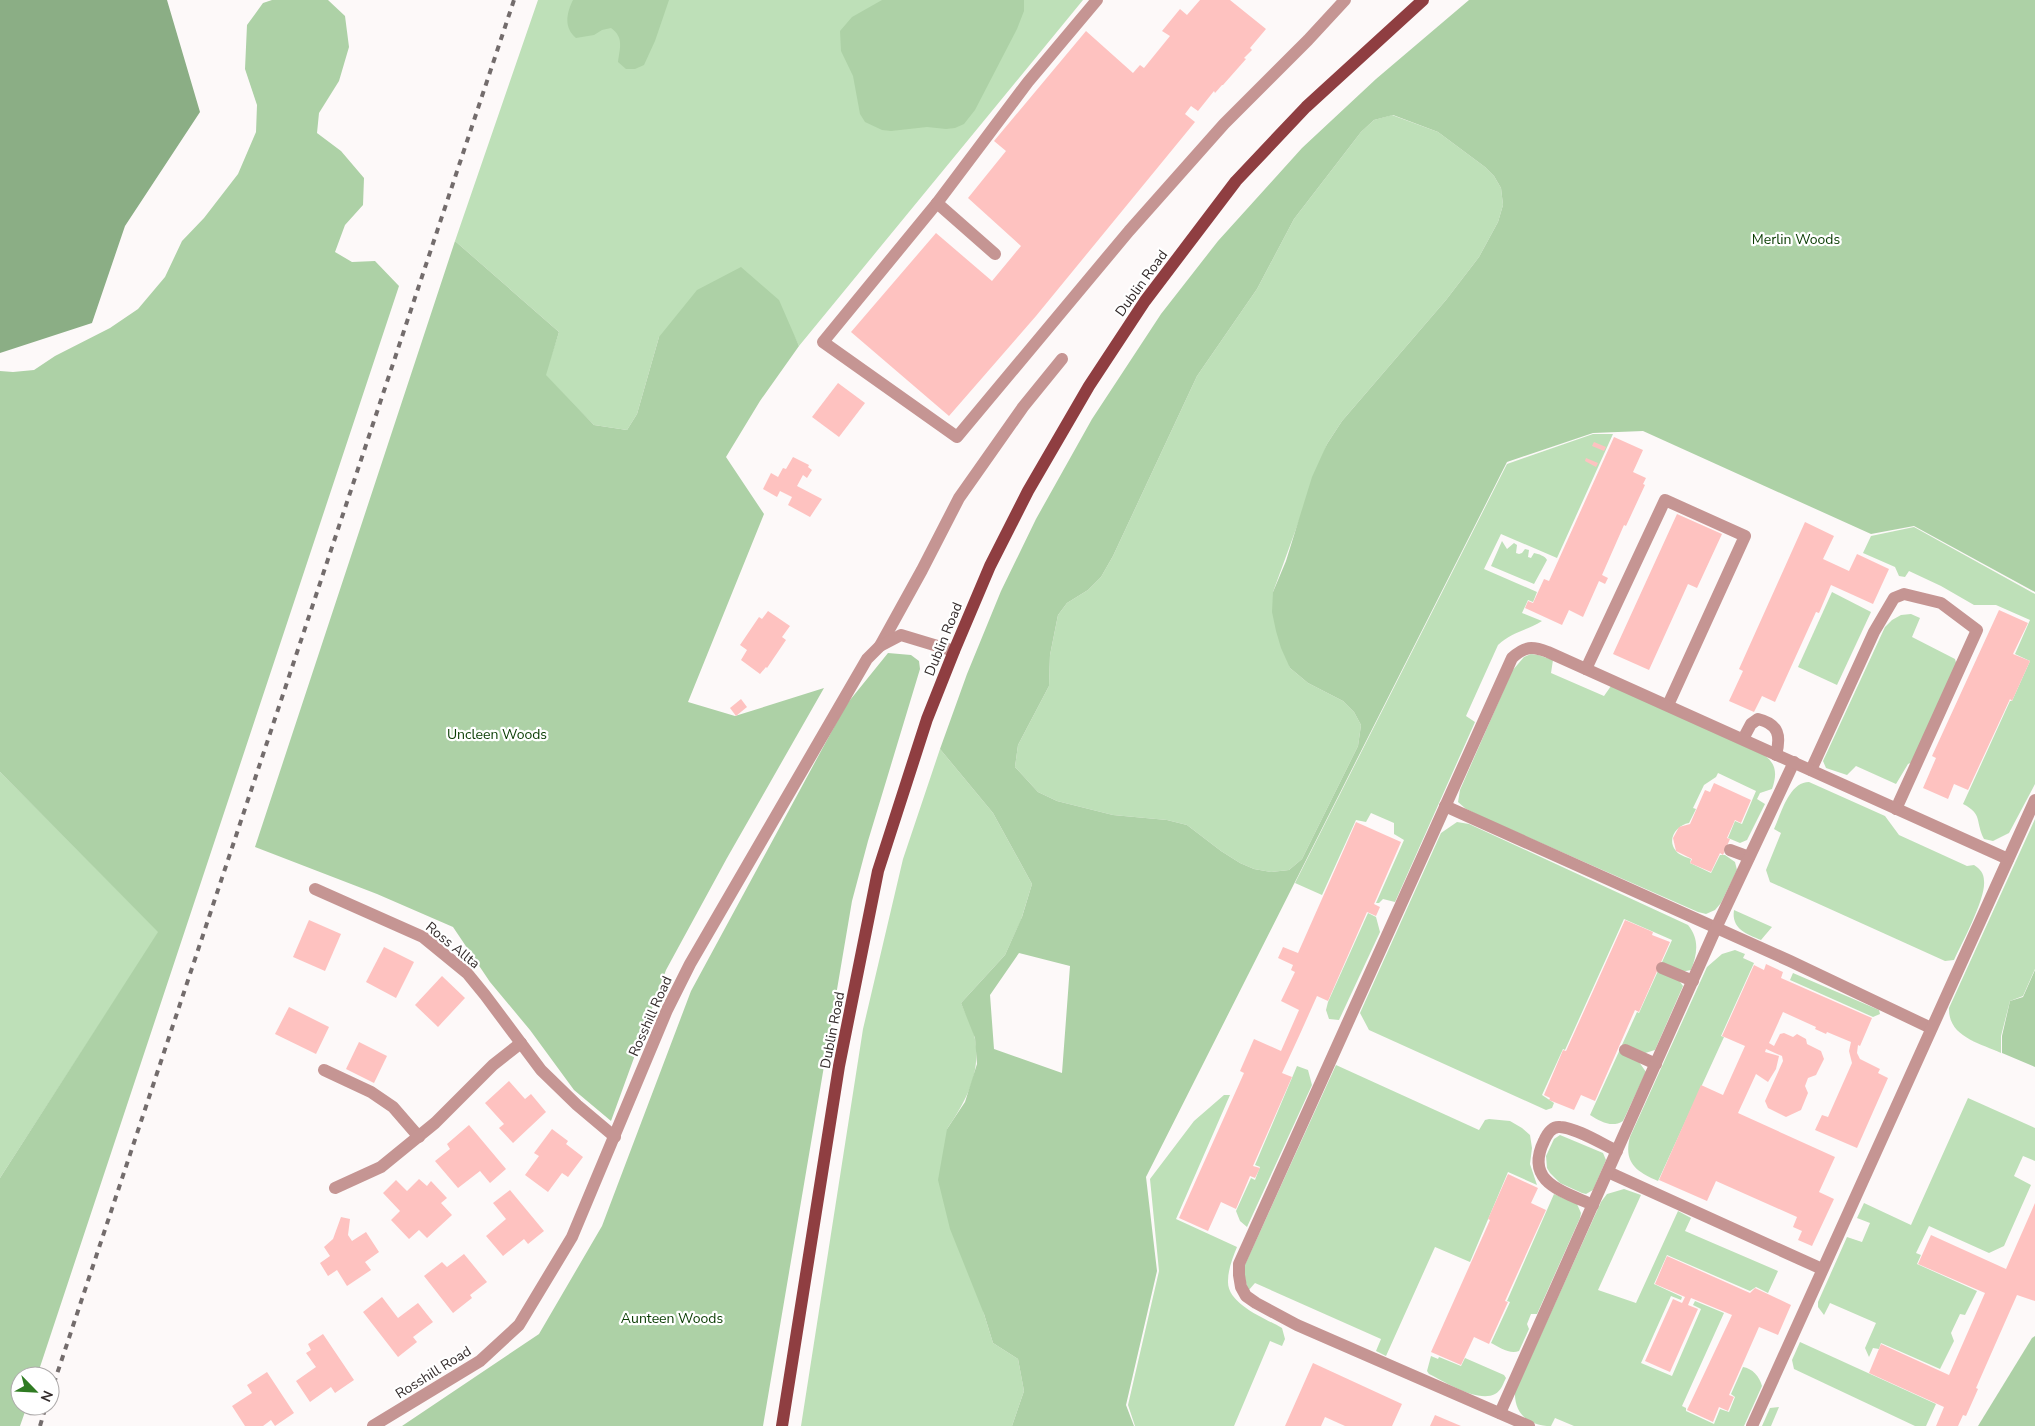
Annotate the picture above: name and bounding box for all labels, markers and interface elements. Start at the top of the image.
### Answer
park label: Merlin Woods [1752,230,1840,249]
street label: Dublin Road [1111,246,1172,320]
street label: Dublin Road [920,600,967,679]
park label: Uncleen Woods [447,725,547,744]
street label: Ross Allta [422,918,484,973]
street label: Rosshill Road [624,973,677,1059]
street label: Dublin Road [816,990,849,1070]
park label: Aunteen Woods [621,1309,723,1328]
street label: Rosshill Road [392,1342,475,1403]
north arrow [10,1366,60,1416]
text: N [36,1387,57,1405]

